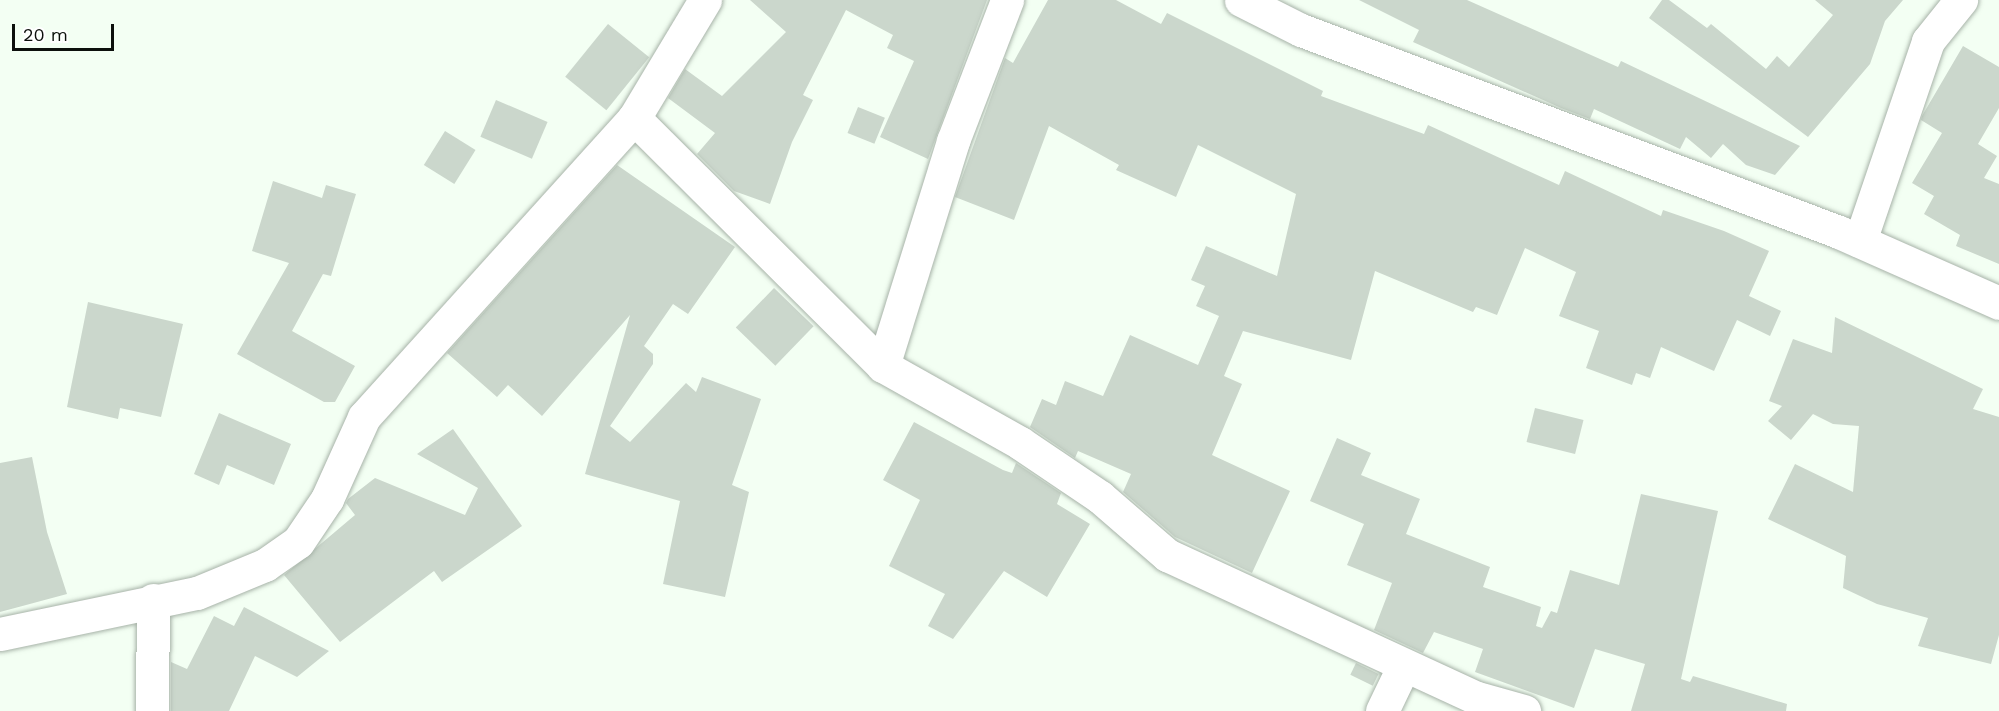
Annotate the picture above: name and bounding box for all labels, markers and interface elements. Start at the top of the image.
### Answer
scale bar [15,12,117,50]
text: 20 m [23,24,68,45]

